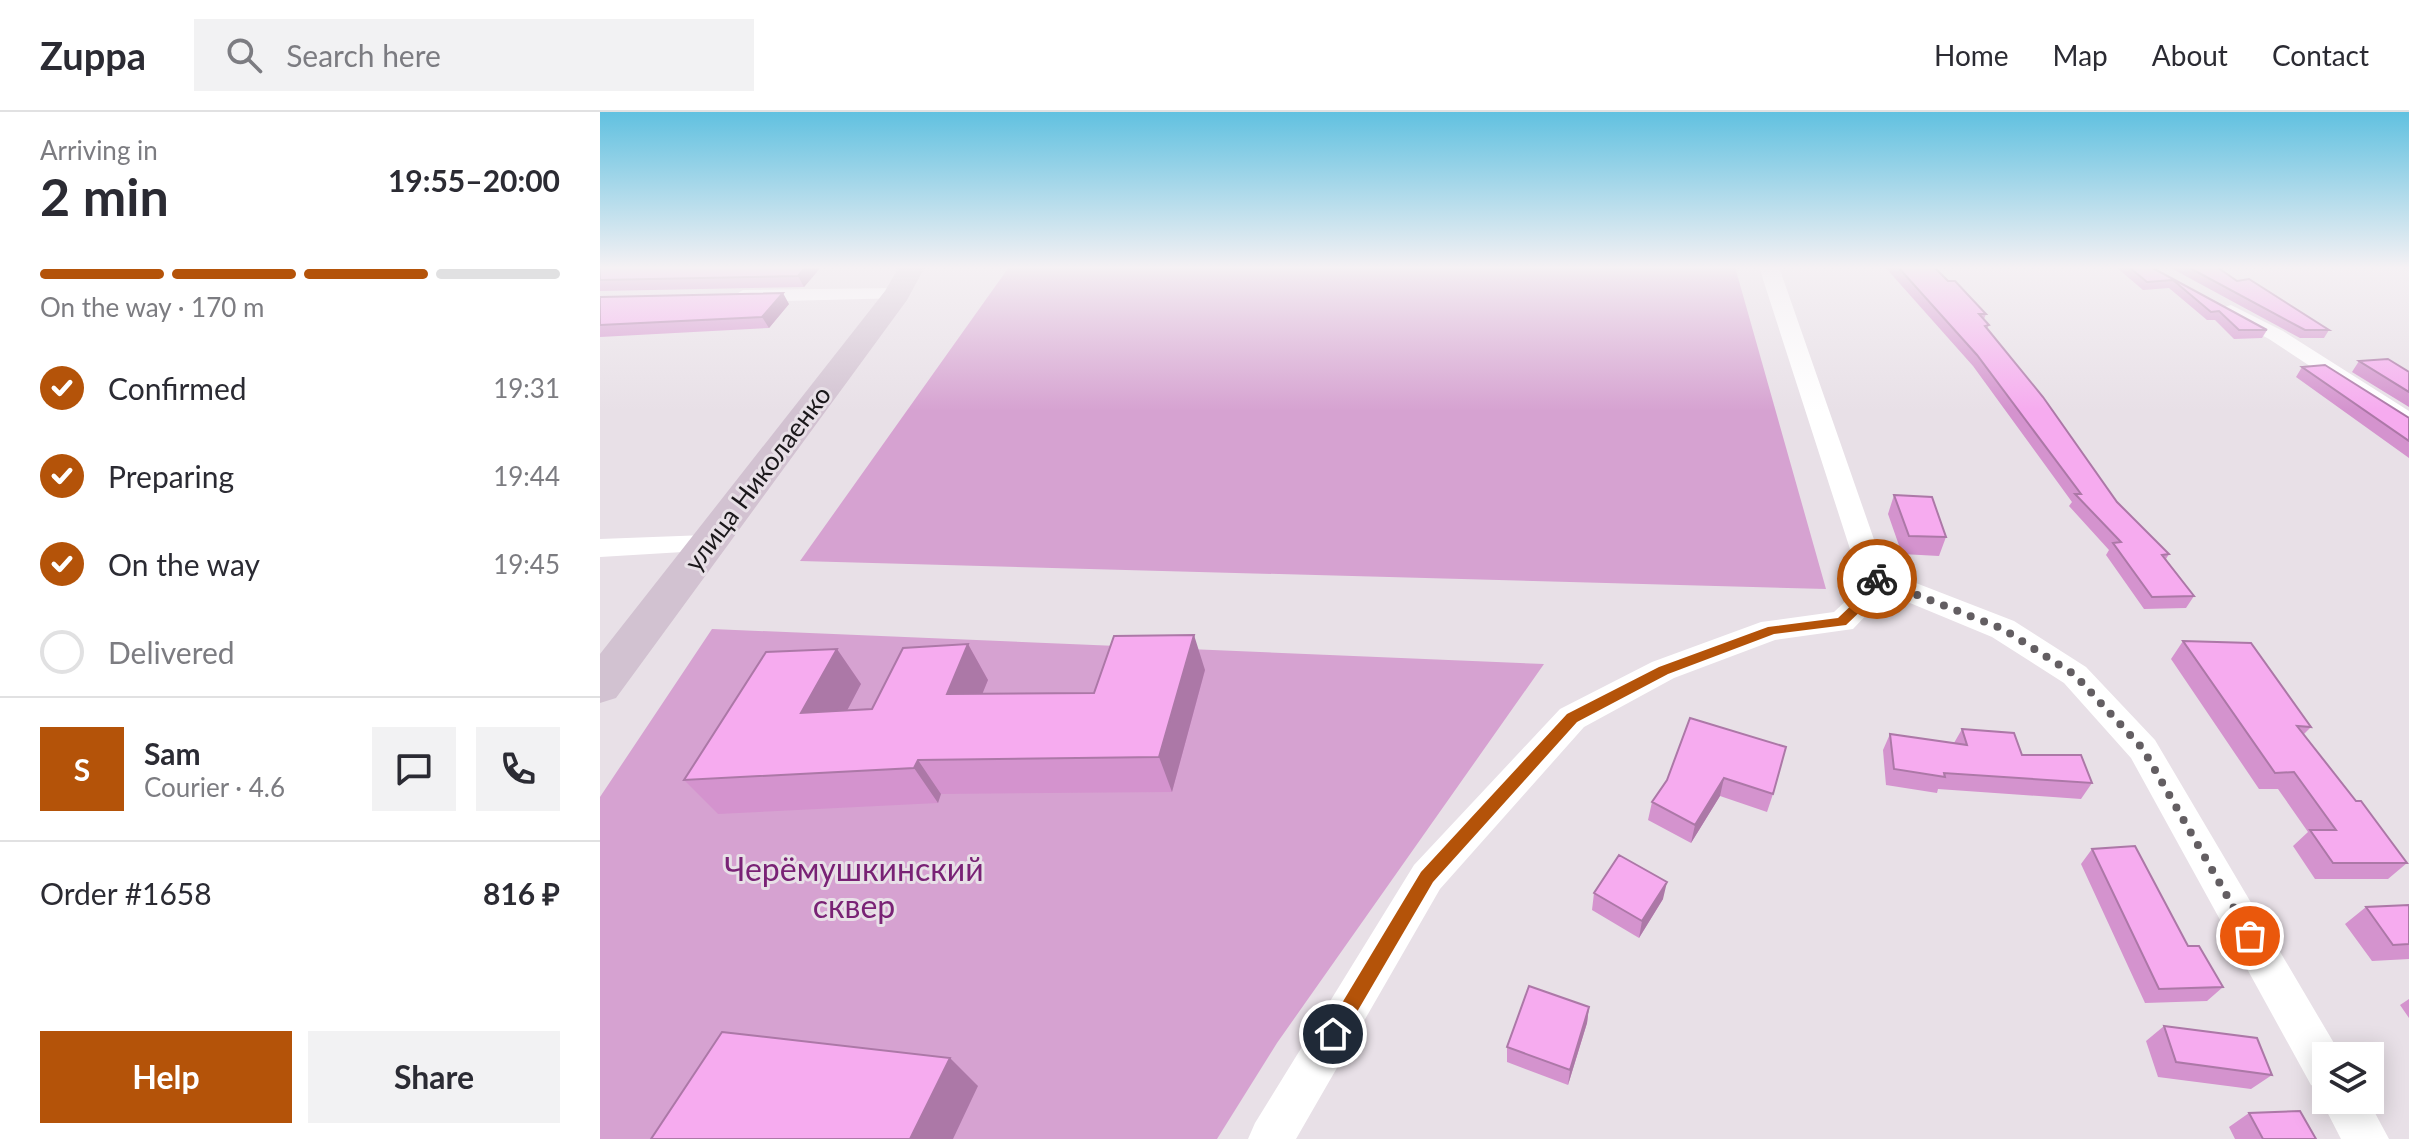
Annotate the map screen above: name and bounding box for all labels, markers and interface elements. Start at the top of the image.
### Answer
search box [194,19,754,91]
text: Zuppa [40,32,146,78]
icon: search [222,33,266,77]
text: Search here [286,37,441,73]
text: Home [1934,38,2009,72]
text: Map [2053,38,2108,72]
text: About [2152,38,2228,72]
text: Contact [2272,38,2369,72]
text: Arriving in [40,134,158,166]
text: 19:55–20:00 [388,162,560,198]
text: 2 min [40,165,169,227]
text: On the way · 170 m [40,291,264,323]
icon: check [40,366,84,410]
text: Confirmed [108,370,247,406]
text: 19:31 [493,372,560,404]
street label: улица Николаенко [677,379,837,577]
icon: check [40,454,84,498]
text: Preparing [108,458,234,494]
text: 19:44 [493,460,560,492]
courier [1837,539,1917,619]
icon: check [40,542,84,586]
text: On the way [108,546,260,582]
text: 19:45 [493,548,560,580]
icon: bike [1855,557,1899,601]
text: Delivered [108,634,235,670]
button: chat [372,727,456,811]
button: phone [476,727,560,811]
text: Sam [144,735,201,771]
text: S [74,751,90,787]
text: Courier · 4.6 [144,771,285,803]
park label: Черёмушкинский сквер [724,849,984,925]
text: Order #1658 [40,875,212,911]
text: 816 ₽ [483,875,560,911]
pin [2216,902,2284,970]
icon: bag [2228,914,2272,958]
pin [1299,1000,1367,1068]
icon: home [1311,1012,1355,1056]
button: Help [40,1031,292,1123]
button: Share [308,1031,560,1123]
map controls [2312,1042,2384,1114]
button: layers [2312,1042,2384,1114]

